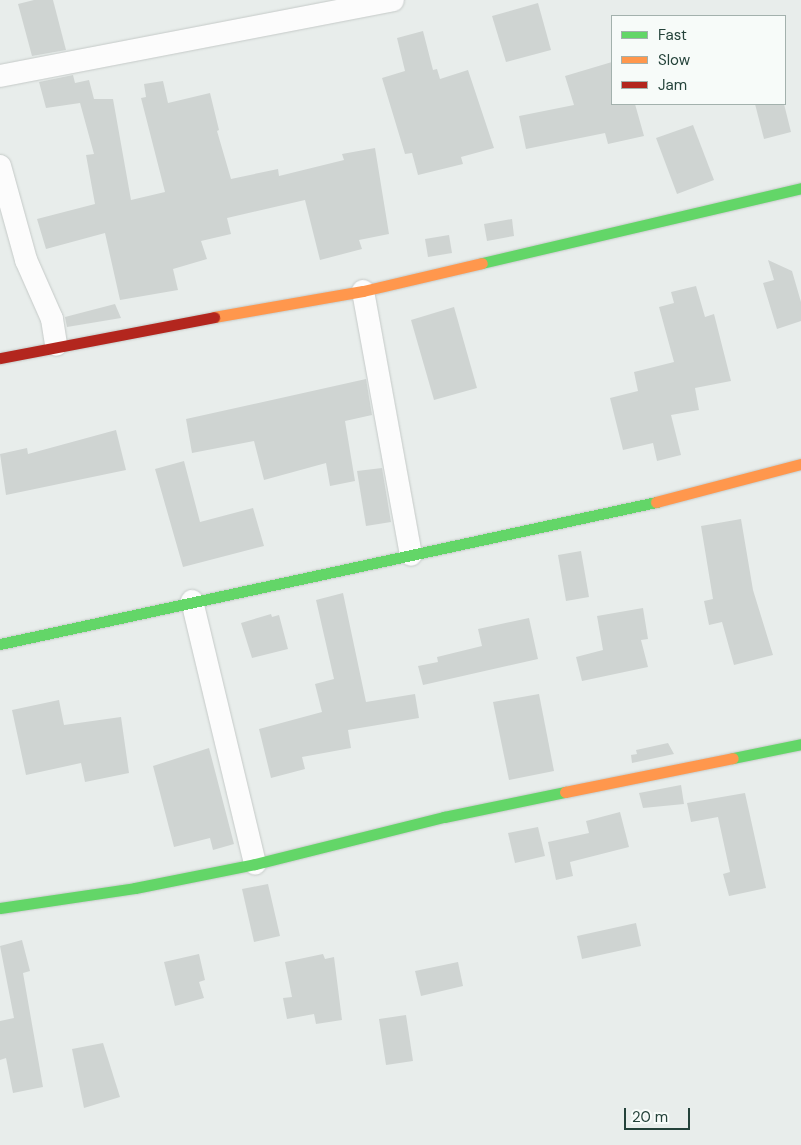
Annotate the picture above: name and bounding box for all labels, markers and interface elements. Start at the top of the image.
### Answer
legend [611,15,786,105]
text: Fast [658,25,687,45]
text: Slow [658,50,690,70]
text: Jam [658,75,687,95]
scale bar [626,1098,692,1130]
text: 20 m [632,1107,668,1127]

